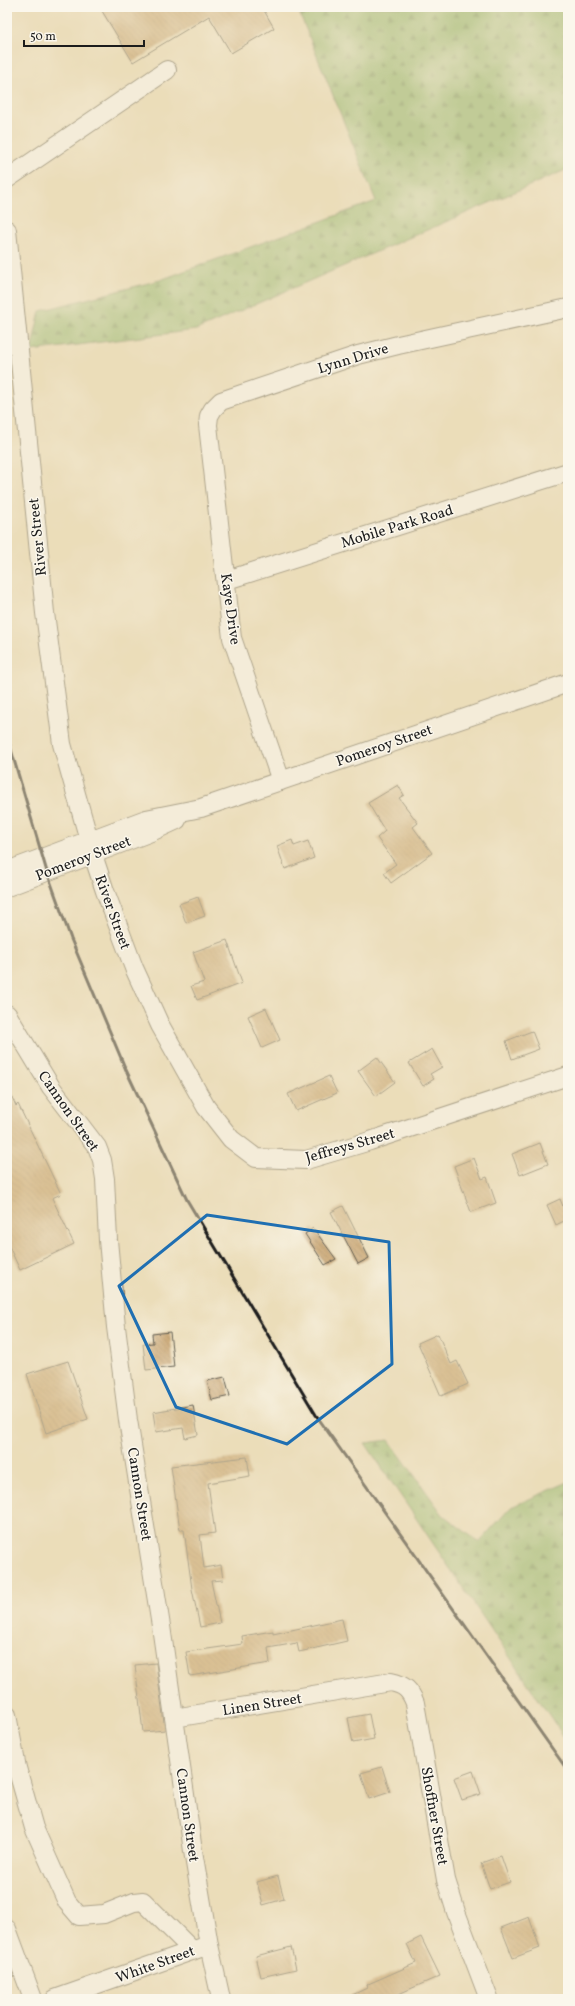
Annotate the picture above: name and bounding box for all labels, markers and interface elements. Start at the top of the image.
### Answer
scale bar [24,22,144,48]
text: 50 m [30,29,56,45]
street label: Lynn Drive [315,339,391,380]
street label: River Street [24,497,53,577]
street label: Mobile Park Road [339,500,456,554]
street label: Kaye Drive [214,572,245,646]
street label: Pomeroy Street [333,720,436,773]
street label: Pomeroy Street [33,832,134,887]
street label: River Street [88,872,135,953]
street label: Cannon Street [32,1067,103,1157]
street label: Jeffreys Street [303,1124,398,1169]
street label: Cannon Street [121,1446,156,1543]
street label: Linen Street [221,1689,304,1722]
street label: Shoffner Street [415,1765,453,1867]
street label: Cannon Street [170,1767,203,1863]
street label: White Street [113,1941,198,1989]

